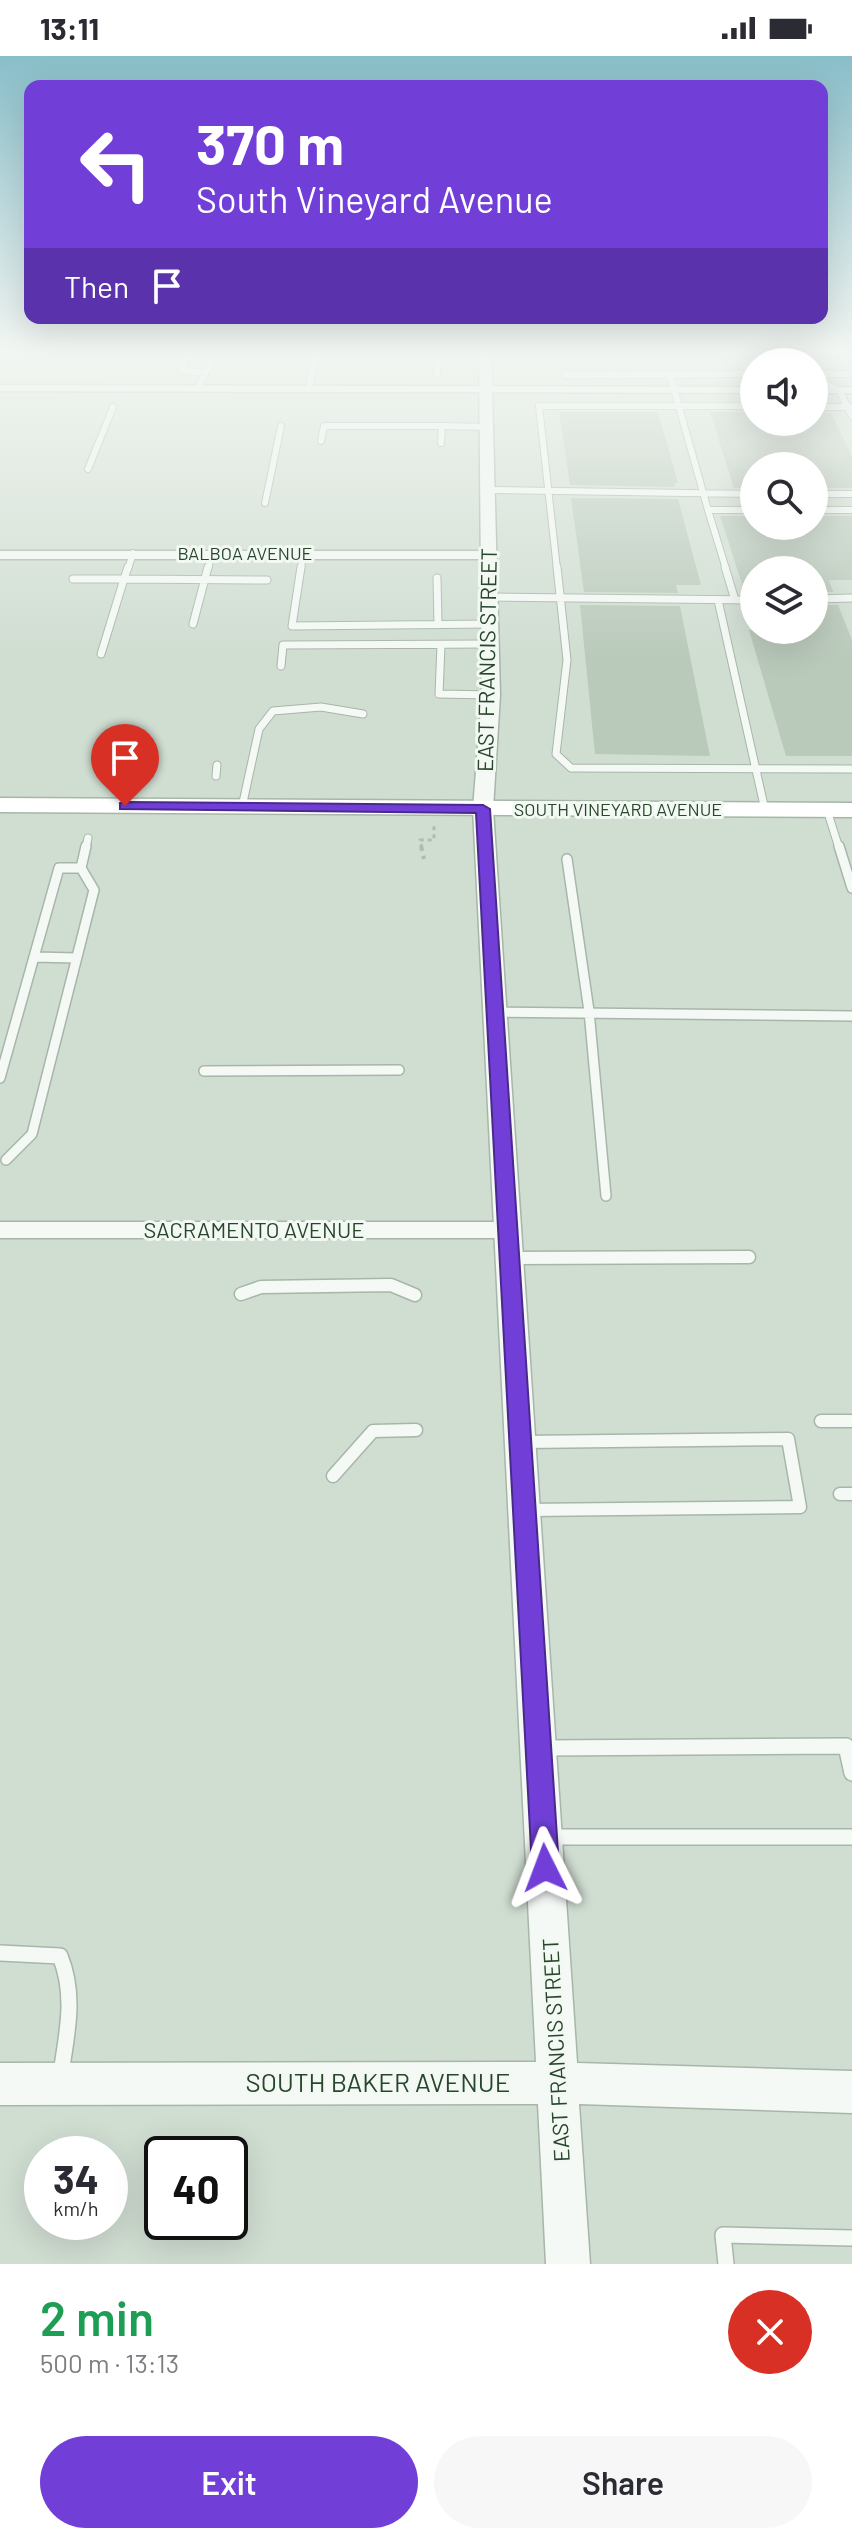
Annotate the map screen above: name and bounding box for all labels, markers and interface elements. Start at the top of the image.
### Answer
text: 13:11 [40,10,99,46]
text: 370 m [196,109,344,176]
icon: left [64,112,168,216]
text: South Vineyard Avenue [196,177,553,220]
icon: arrive [145,264,189,308]
text: Then [64,268,129,304]
map controls [740,348,828,644]
button: sound [740,348,828,436]
button: search [740,452,828,540]
street label: BALBOA AVENUE [178,542,313,564]
street label: EAST FRANCIS STREET [471,548,501,772]
button: layers [740,556,828,644]
pin [91,724,159,806]
icon: arrive [103,736,147,780]
street label: SOUTH VINEYARD AVENUE [514,798,722,820]
street label: SACRAMENTO AVENUE [143,1216,365,1242]
position arrow [503,1826,587,1910]
street label: EAST FRANCIS STREET [536,1938,574,2163]
street label: SOUTH BAKER AVENUE [246,2066,510,2097]
speed limit sign: 40 [144,2136,248,2240]
text: 34 [53,2154,99,2202]
text: km/h [53,2196,99,2220]
text: 2 min [40,2288,154,2346]
button: close [728,2290,812,2374]
text: 500 m · 13:13 [40,2347,179,2378]
button: Exit [40,2436,418,2528]
button: Share [434,2436,812,2528]

